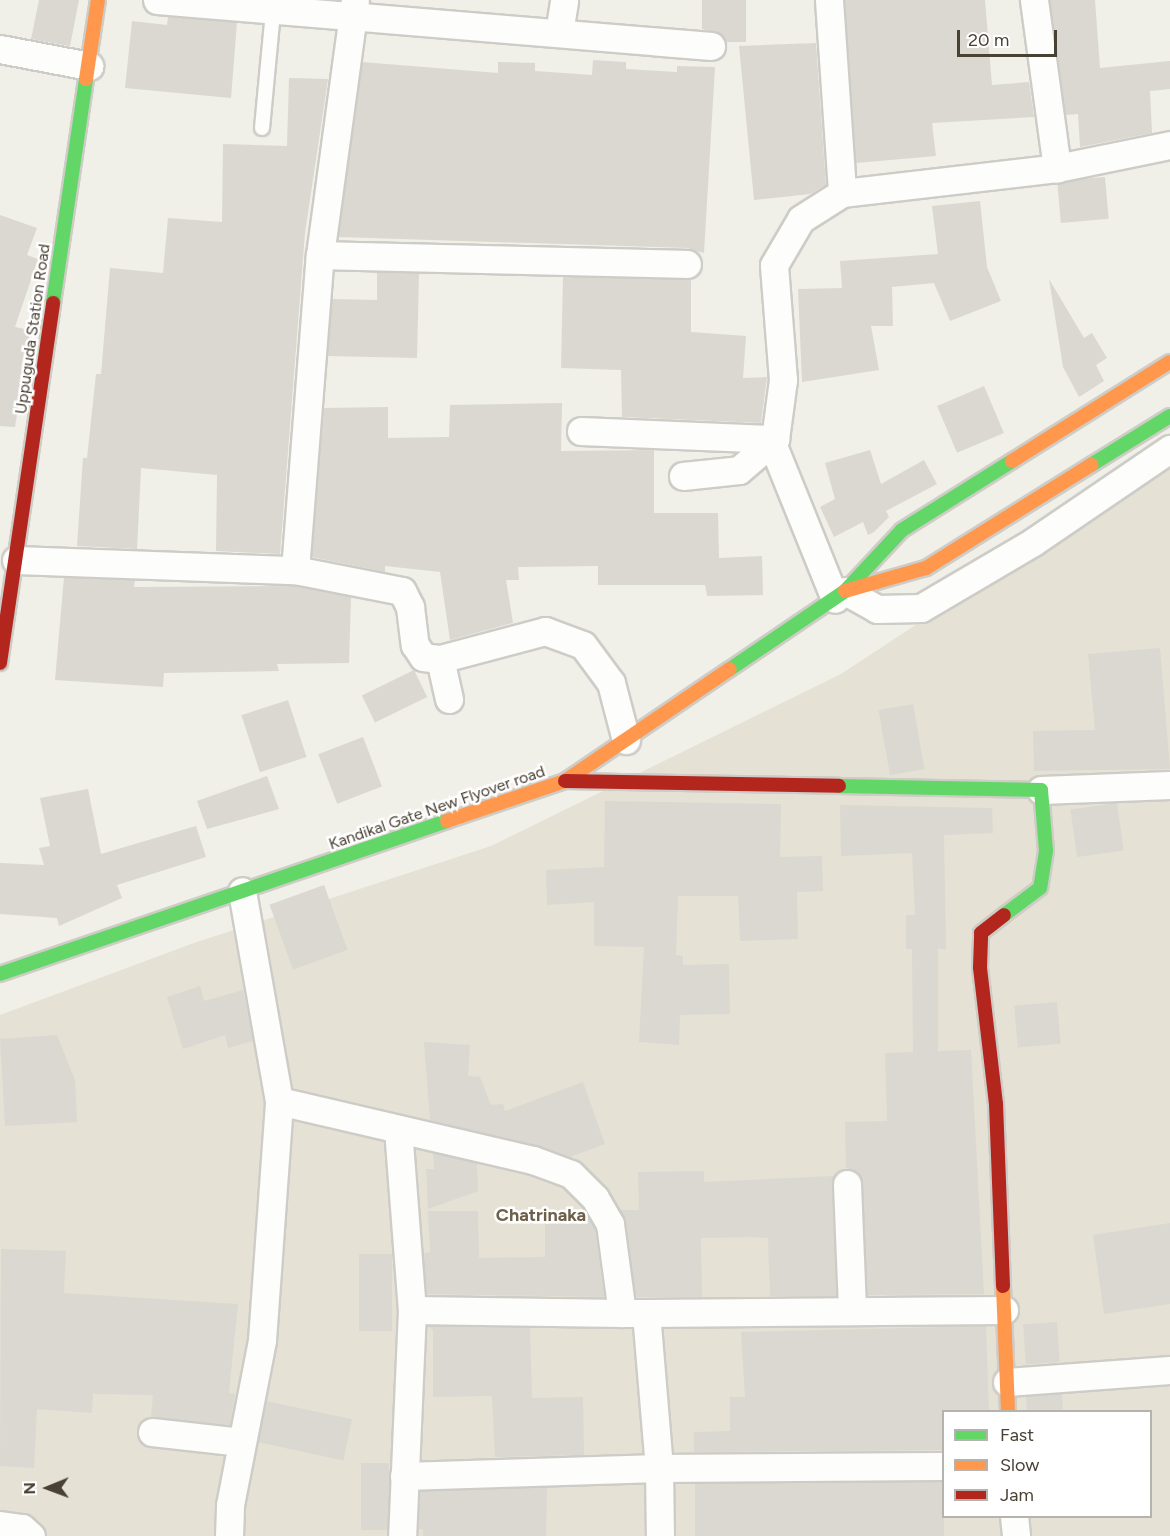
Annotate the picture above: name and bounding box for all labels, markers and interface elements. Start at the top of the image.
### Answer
scale bar [960,18,1060,56]
text: 20 m [968,29,1009,51]
street label: Uppuguda Station Road [12,243,54,415]
street label: Kandikal Gate New Flyover road [326,762,548,854]
district label: Chatrinaka [496,1204,586,1226]
legend [942,1410,1152,1518]
text: Fast [1000,1424,1034,1446]
text: Slow [1000,1454,1039,1476]
north arrow [18,1458,78,1518]
text: N [20,1482,39,1495]
text: Jam [1000,1484,1034,1506]

